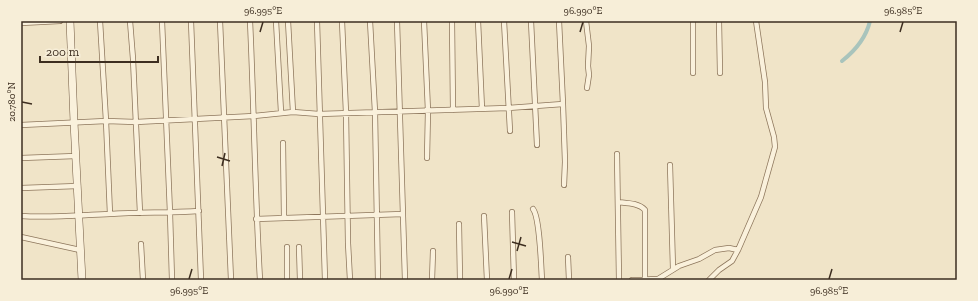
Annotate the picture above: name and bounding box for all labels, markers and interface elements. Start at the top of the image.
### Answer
text: 96.995°E [244,5,282,17]
text: 96.990°E [564,5,603,17]
text: 96.985°E [884,5,922,17]
scale bar [40,38,158,64]
text: 200 m [46,45,80,59]
text: 20.780°N [6,82,18,122]
text: 96.995°E [170,285,208,297]
text: 96.990°E [490,285,529,297]
text: 96.985°E [810,285,848,297]

